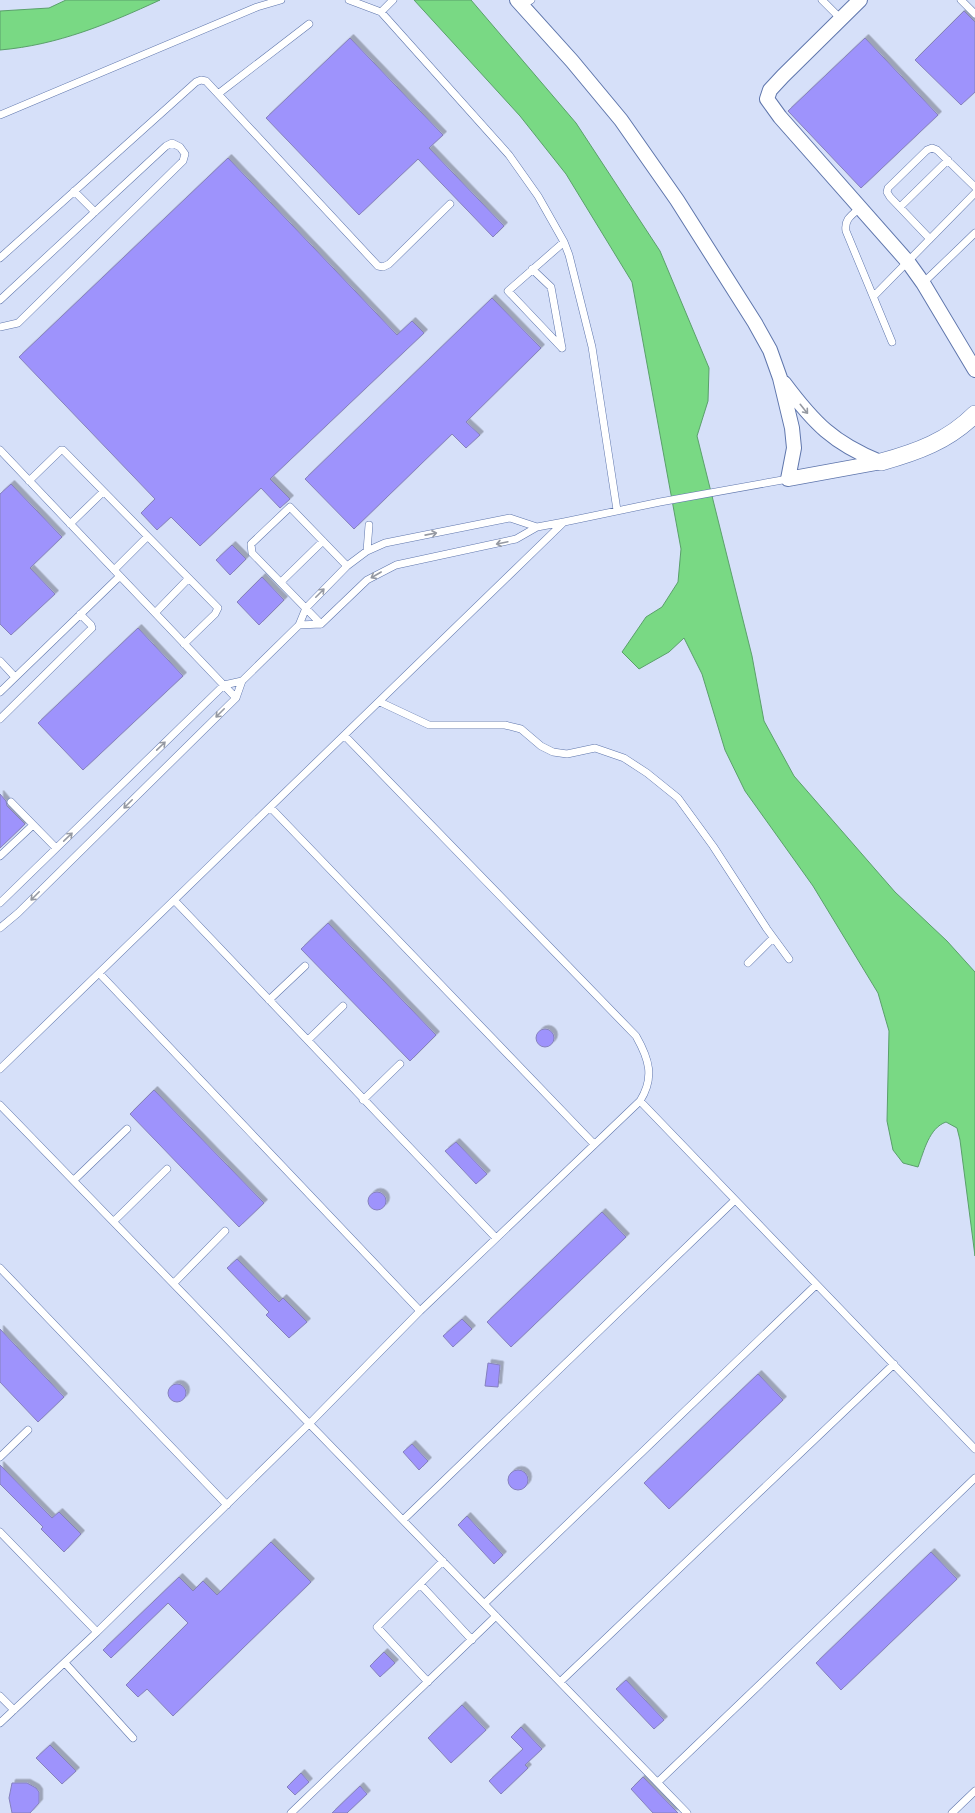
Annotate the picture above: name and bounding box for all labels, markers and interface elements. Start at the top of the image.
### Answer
one-way arrow [799,404,808,414]
one-way arrow [424,529,437,537]
one-way arrow [495,539,508,547]
one-way arrow [370,571,382,579]
one-way arrow [315,588,325,598]
one-way arrow [215,708,225,718]
one-way arrow [156,741,166,751]
one-way arrow [123,799,133,809]
one-way arrow [63,832,73,842]
one-way arrow [30,891,40,900]

